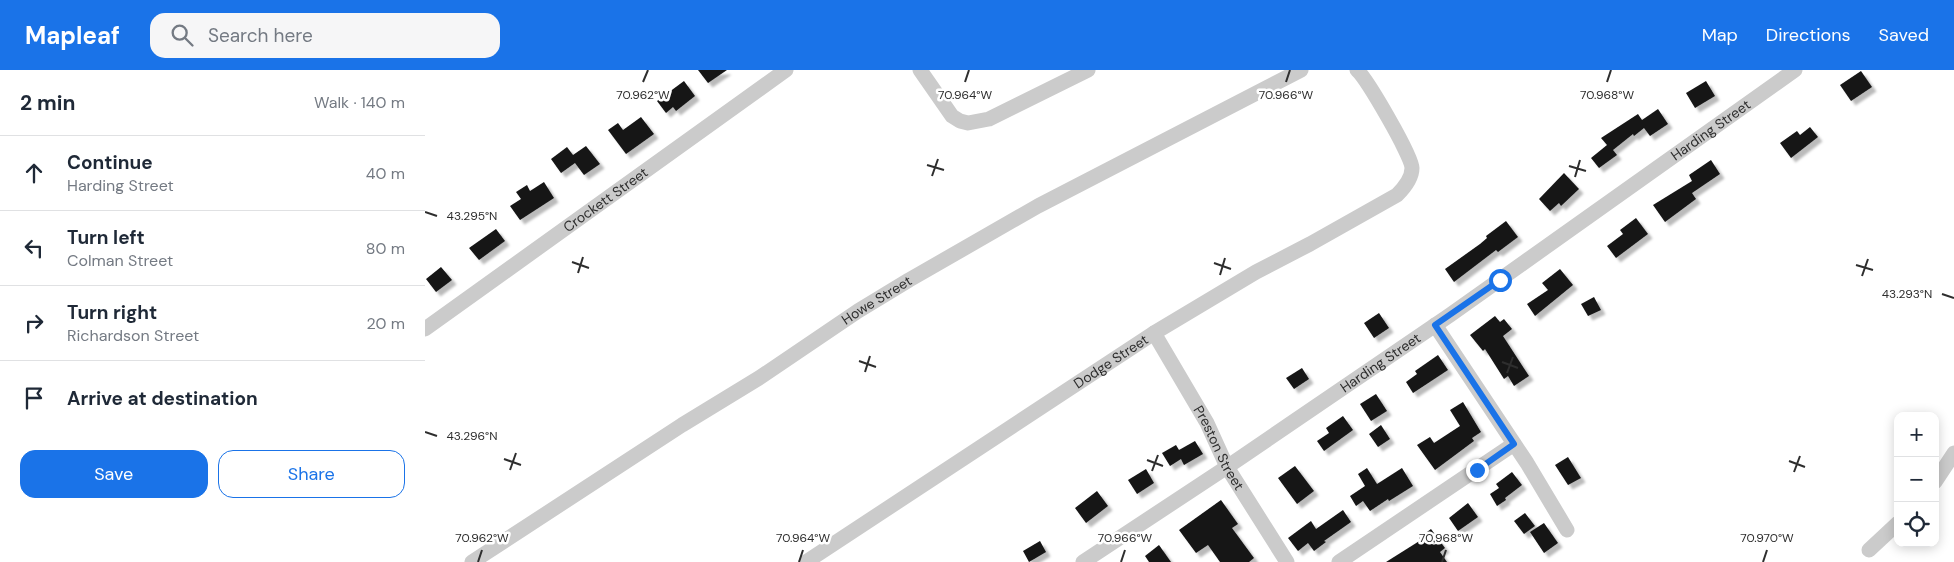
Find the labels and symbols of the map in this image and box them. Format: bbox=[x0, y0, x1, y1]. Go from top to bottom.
text: 70.962°W bbox=[616, 87, 670, 103]
text: 70.964°W bbox=[938, 87, 992, 103]
text: 70.966°W bbox=[1259, 87, 1314, 103]
text: 70.968°W bbox=[1580, 87, 1634, 103]
street label: Harding Street bbox=[1667, 96, 1754, 164]
street label: Crockett Street bbox=[559, 163, 651, 236]
text: 43.295°N bbox=[447, 208, 497, 224]
route start bbox=[1489, 269, 1512, 292]
street label: Howe Street bbox=[838, 272, 915, 329]
text: 43.293°N bbox=[1882, 286, 1932, 302]
street label: Harding Street bbox=[1337, 329, 1424, 396]
street label: Dodge Street bbox=[1070, 330, 1152, 392]
street label: Preston Street bbox=[1190, 402, 1248, 493]
text: 43.296°N bbox=[446, 428, 498, 444]
route end bbox=[1466, 459, 1489, 482]
text: 70.962°W bbox=[455, 530, 509, 546]
text: 70.964°W bbox=[776, 530, 830, 546]
text: 70.966°W bbox=[1098, 530, 1153, 546]
text: 70.968°W bbox=[1419, 530, 1473, 546]
text: 70.970°W bbox=[1740, 530, 1794, 546]

